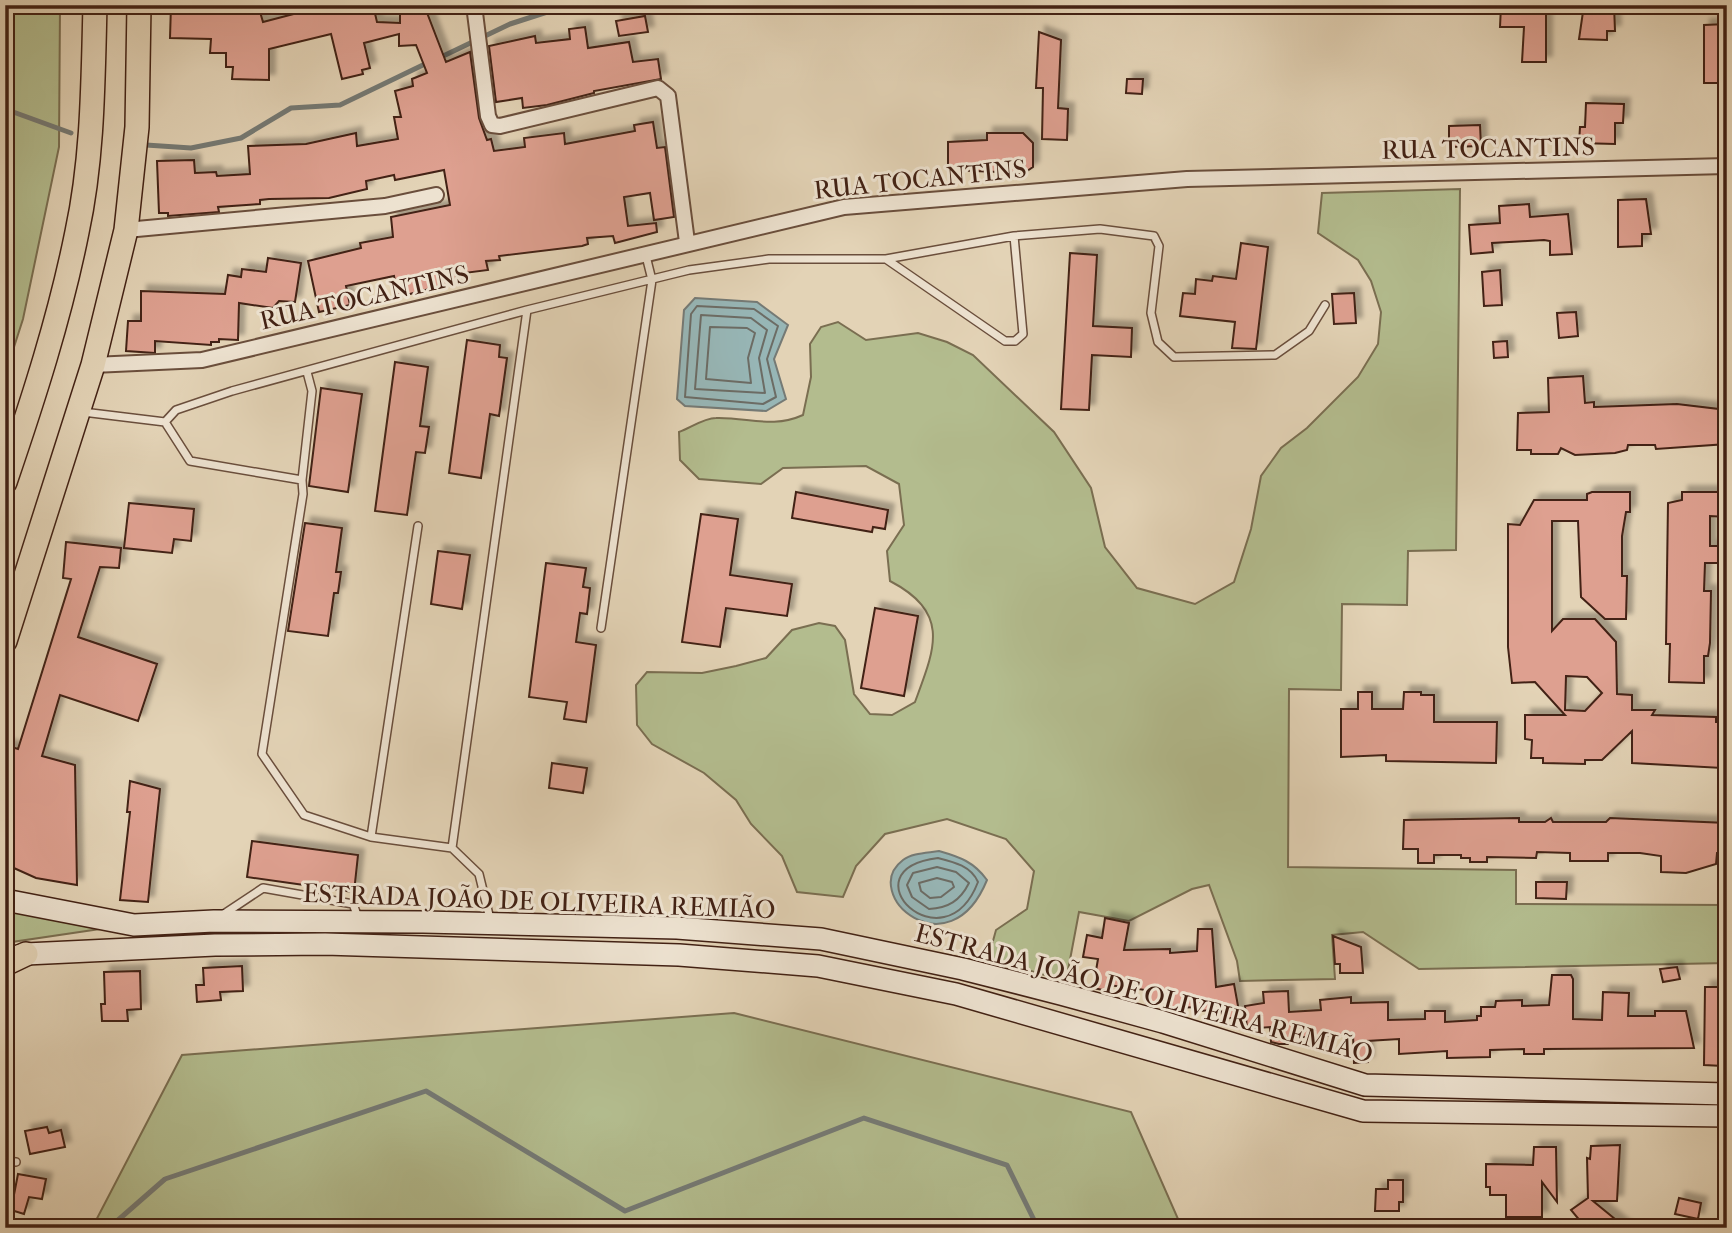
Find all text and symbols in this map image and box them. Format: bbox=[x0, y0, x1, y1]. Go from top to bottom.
street label: RUA TOCANTINS bbox=[1381, 131, 1595, 166]
street label: RUA TOCANTINS bbox=[812, 153, 1028, 206]
street label: RUA TOCANTINS bbox=[257, 258, 472, 337]
street label: ESTRADA JOÃO DE OLIVEIRA REMIÃO bbox=[302, 877, 776, 925]
street label: ESTRADA JOÃO DE OLIVEIRA REMIÃO bbox=[911, 916, 1377, 1070]

